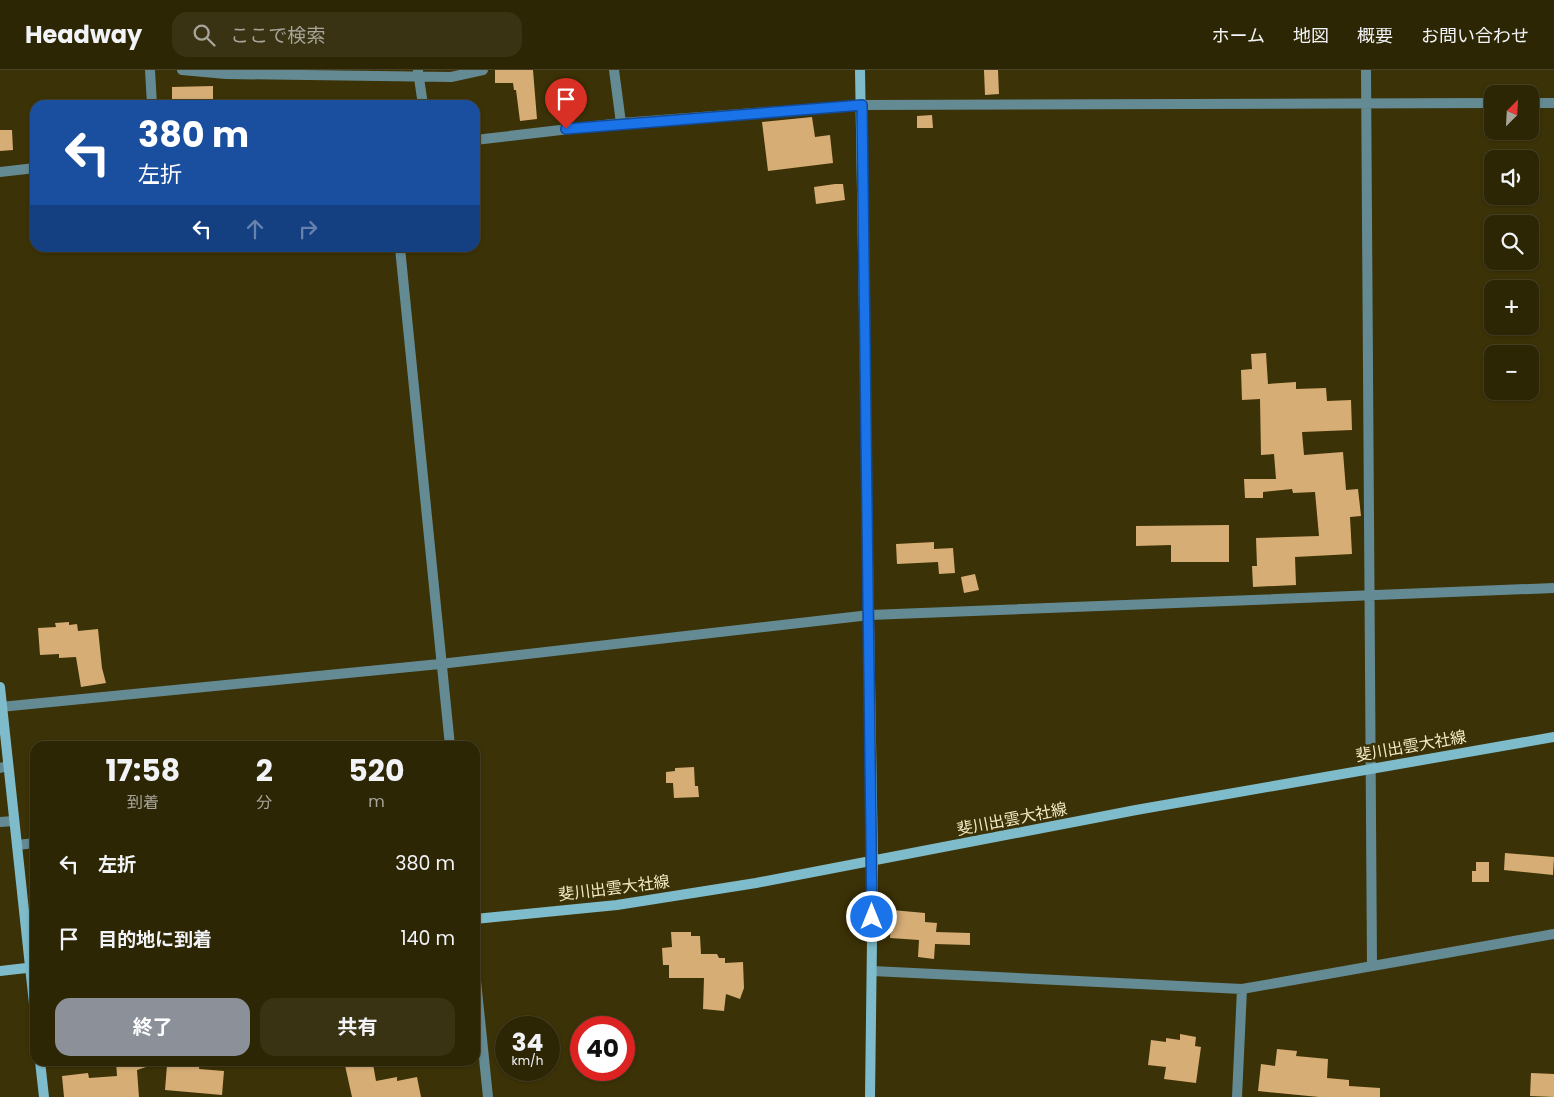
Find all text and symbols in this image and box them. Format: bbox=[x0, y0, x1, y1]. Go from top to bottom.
search box bbox=[172, 12, 522, 57]
text: Headway bbox=[25, 18, 142, 51]
icon: search bbox=[190, 21, 218, 49]
text: ここで検索 bbox=[230, 22, 325, 49]
text: ホーム bbox=[1212, 23, 1265, 48]
text: 地図 bbox=[1293, 23, 1329, 48]
text: 概要 bbox=[1357, 23, 1393, 48]
text: お問い合わせ bbox=[1421, 23, 1529, 48]
pin bbox=[545, 78, 587, 129]
icon: arrive bbox=[552, 85, 580, 113]
north arrow bbox=[1484, 85, 1539, 140]
map controls bbox=[1484, 85, 1539, 400]
text: 380 m bbox=[138, 110, 249, 159]
icon: left bbox=[55, 120, 120, 185]
button: sound bbox=[1484, 150, 1539, 205]
text: 左折 bbox=[138, 159, 182, 190]
icon: left bbox=[188, 215, 216, 243]
icon: ahead bbox=[241, 215, 269, 243]
icon: right bbox=[294, 215, 322, 243]
button: search bbox=[1484, 215, 1539, 270]
button: + bbox=[1484, 280, 1539, 335]
button: − bbox=[1484, 345, 1539, 400]
street label: 斐川出雲大社線 bbox=[1354, 725, 1468, 767]
text: 17:58 bbox=[105, 749, 180, 792]
text: 2 bbox=[256, 749, 273, 792]
text: 520 bbox=[348, 749, 405, 792]
text: m bbox=[368, 790, 385, 813]
text: 到着 bbox=[127, 791, 159, 814]
text: 分 bbox=[256, 791, 272, 814]
street label: 斐川出雲大社線 bbox=[955, 797, 1069, 841]
icon: left bbox=[55, 850, 83, 878]
text: 380 m bbox=[395, 850, 455, 877]
text: 左折 bbox=[98, 851, 136, 878]
street label: 斐川出雲大社線 bbox=[557, 870, 671, 906]
position arrow bbox=[845, 890, 897, 942]
icon: arrive bbox=[55, 925, 83, 953]
text: 140 m bbox=[400, 925, 455, 952]
text: 目的地に到着 bbox=[98, 926, 212, 953]
button: 終了 bbox=[55, 998, 250, 1056]
button: 共有 bbox=[260, 998, 455, 1056]
speed limit sign: 40 bbox=[570, 1016, 635, 1081]
text: 34 bbox=[511, 1025, 544, 1060]
text: km/h bbox=[512, 1052, 543, 1069]

